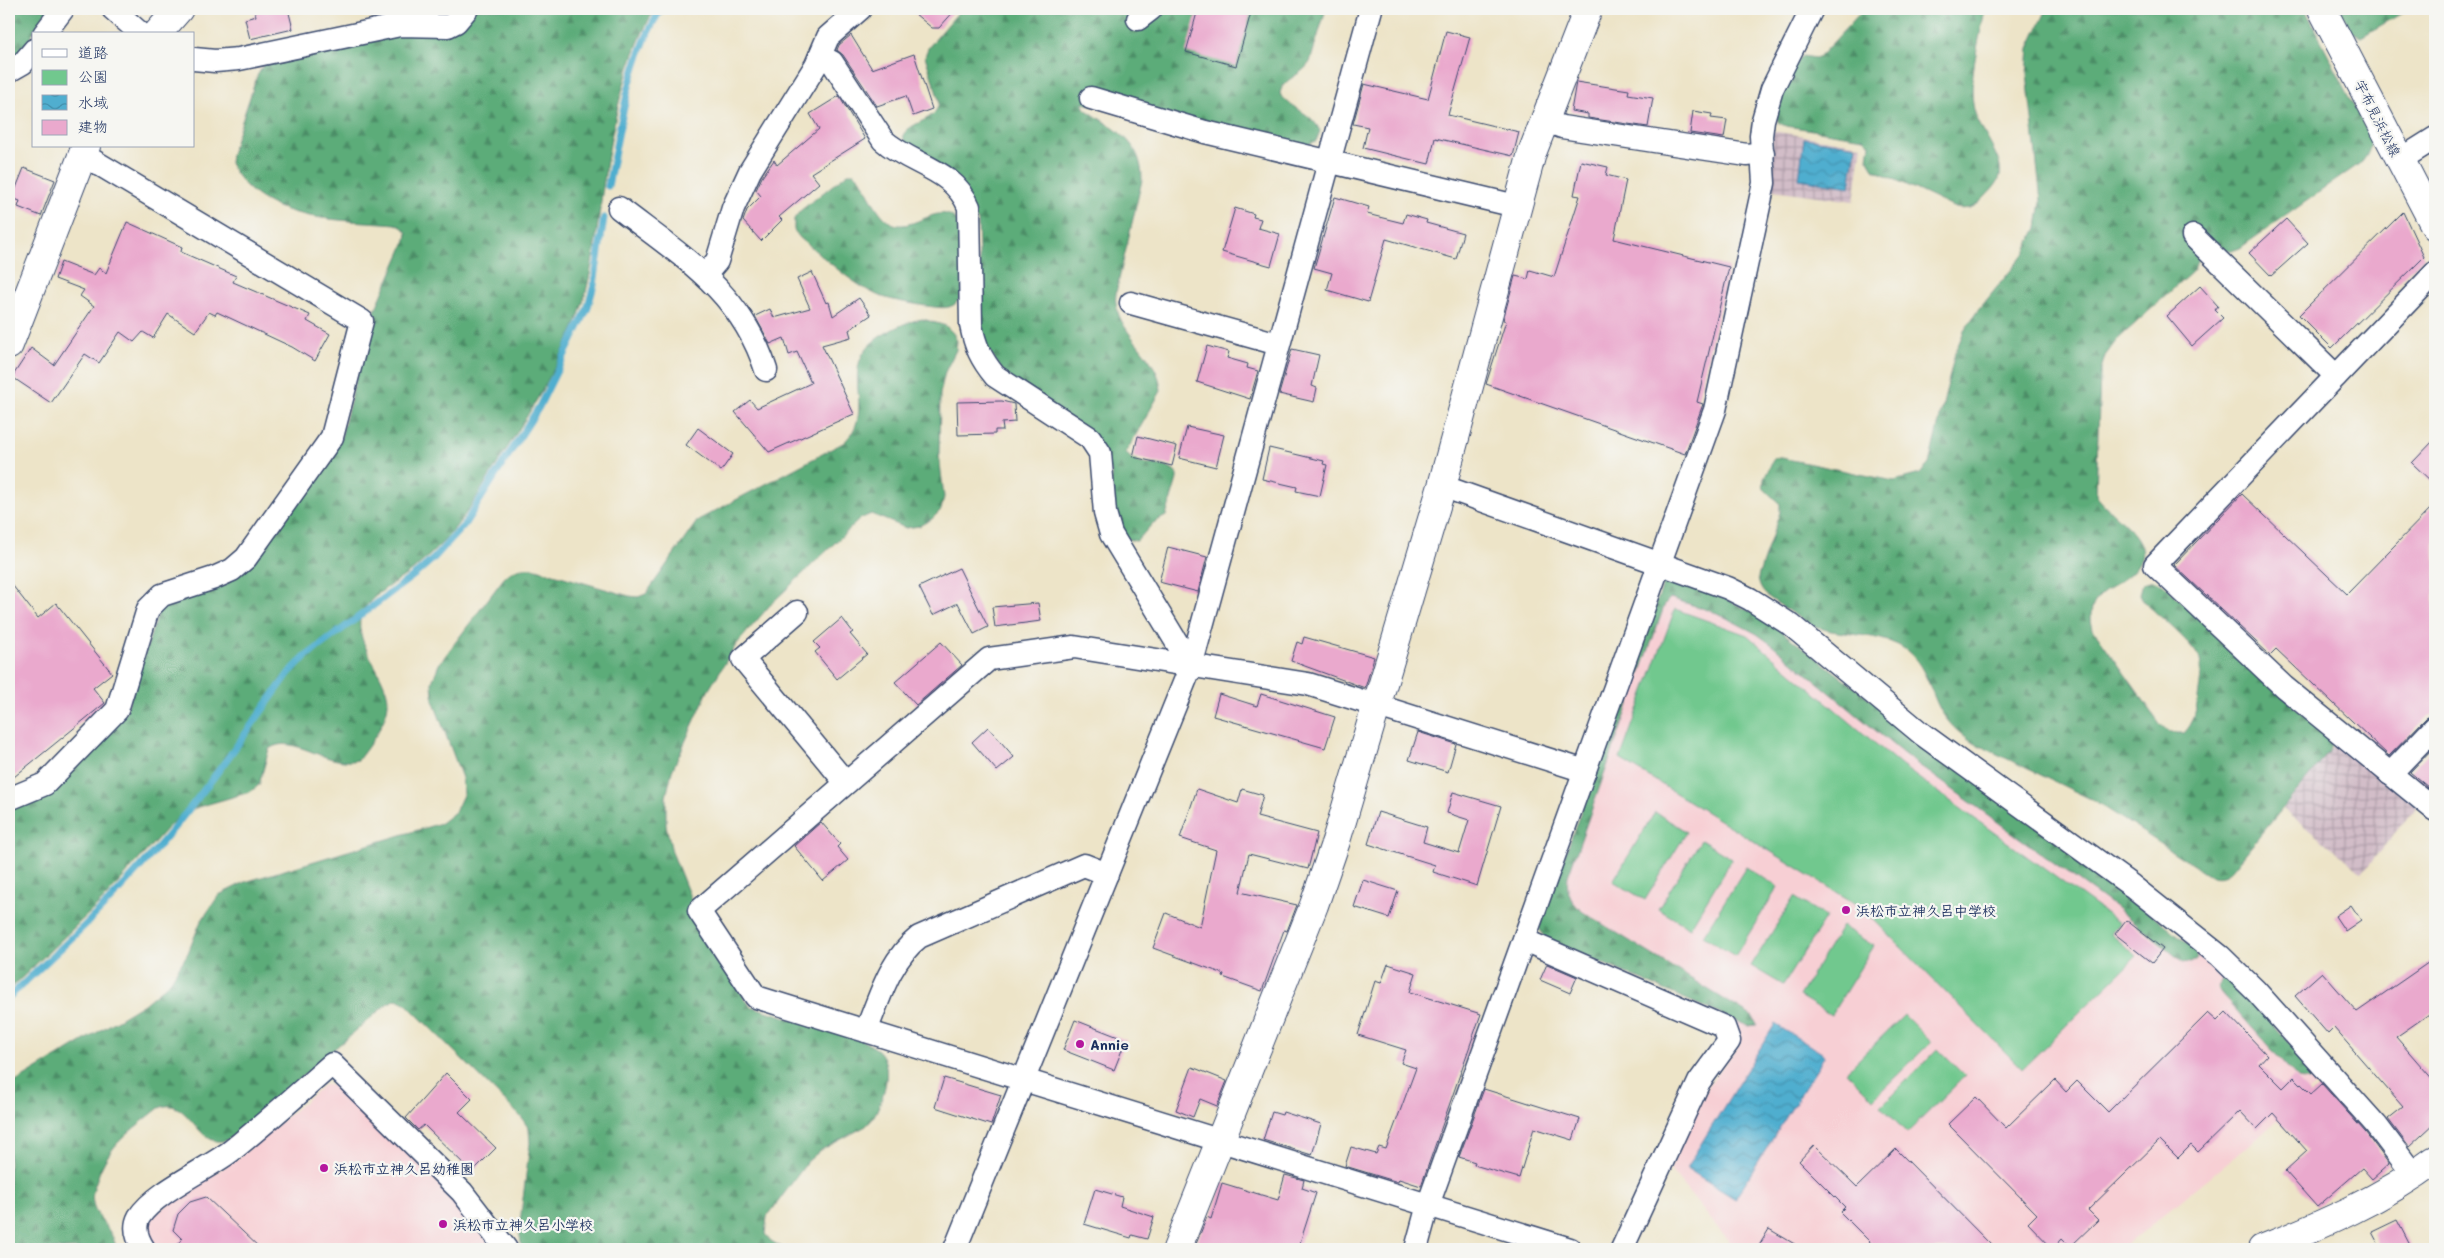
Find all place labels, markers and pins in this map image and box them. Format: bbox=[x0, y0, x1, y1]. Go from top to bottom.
place label: 浜松市立神久呂中学校 bbox=[1856, 901, 1996, 920]
marker: 浜松市立神久呂中学校 bbox=[1840, 904, 1852, 916]
place label: Annie bbox=[1090, 1035, 1129, 1054]
marker: Annie bbox=[1074, 1038, 1086, 1050]
place label: 浜松市立神久呂幼稚園 bbox=[334, 1159, 474, 1178]
marker: 浜松市立神久呂幼稚園 bbox=[318, 1162, 330, 1174]
place label: 浜松市立神久呂小学校 bbox=[453, 1215, 593, 1234]
marker: 浜松市立神久呂小学校 bbox=[437, 1218, 449, 1230]

